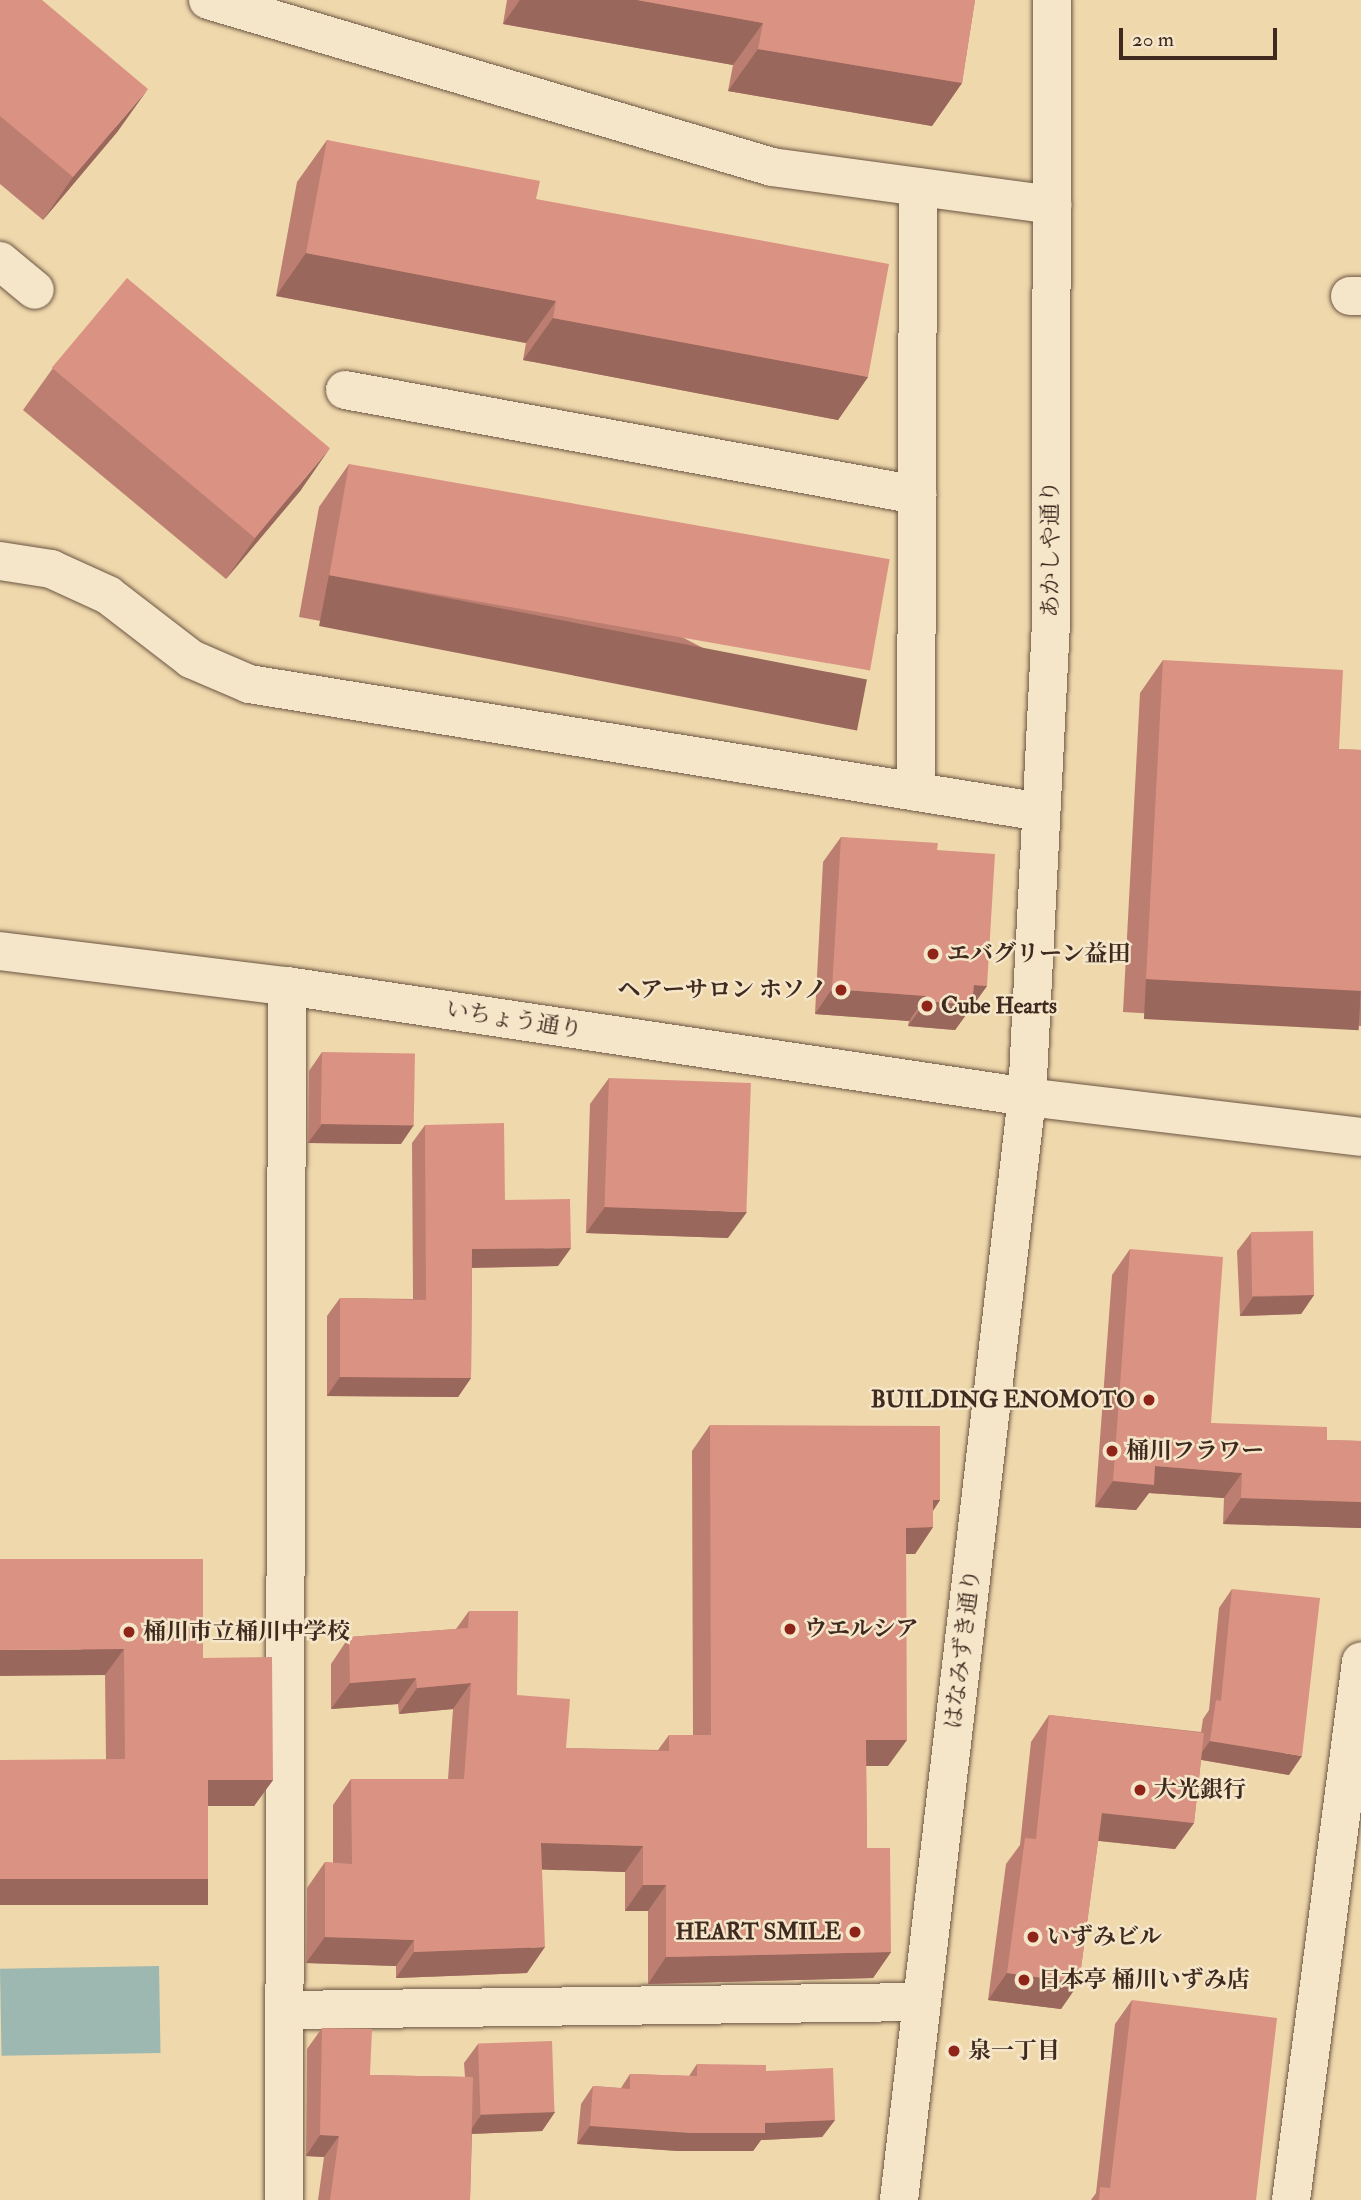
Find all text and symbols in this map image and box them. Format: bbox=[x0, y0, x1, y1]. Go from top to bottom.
scale bar bbox=[1123, 14, 1280, 58]
text: 20 m bbox=[1132, 26, 1174, 53]
street label: あかしや通り bbox=[1037, 480, 1065, 618]
place label: エバグリーン益田 bbox=[947, 940, 1131, 968]
marker: エバグリーン益田 bbox=[925, 946, 941, 962]
place label: ヘアーサロン ホソノ bbox=[616, 976, 827, 1004]
marker: ヘアーサロン ホソノ bbox=[833, 982, 849, 998]
place label: Cube Hearts bbox=[941, 992, 1057, 1020]
street label: いちょう通り bbox=[444, 996, 584, 1044]
marker: Cube Hearts bbox=[919, 998, 935, 1014]
place label: BUILDING ENOMOTO bbox=[871, 1386, 1135, 1414]
marker: BUILDING ENOMOTO bbox=[1141, 1392, 1157, 1408]
place label: 桶川フラワー bbox=[1126, 1437, 1264, 1465]
marker: 桶川フラワー bbox=[1104, 1443, 1120, 1459]
street label: はなみずき通り bbox=[939, 1567, 987, 1731]
place label: ウエルシア bbox=[804, 1615, 919, 1643]
place label: 桶川市立桶川中学校 bbox=[143, 1618, 350, 1646]
marker: ウエルシア bbox=[782, 1621, 798, 1637]
marker: 桶川市立桶川中学校 bbox=[121, 1624, 137, 1640]
place label: 大光銀行 bbox=[1154, 1776, 1246, 1804]
marker: 大光銀行 bbox=[1132, 1782, 1148, 1798]
place label: HEART SMILE bbox=[676, 1918, 841, 1946]
place label: いずみビル bbox=[1047, 1923, 1162, 1951]
marker: HEART SMILE bbox=[847, 1924, 863, 1940]
marker: いずみビル bbox=[1025, 1929, 1041, 1945]
place label: 日本亭 桶川いずみ店 bbox=[1038, 1966, 1250, 1994]
marker: 日本亭 桶川いずみ店 bbox=[1016, 1972, 1032, 1988]
place label: 泉一丁目 bbox=[968, 2037, 1060, 2065]
marker: 泉一丁目 bbox=[946, 2043, 962, 2059]

